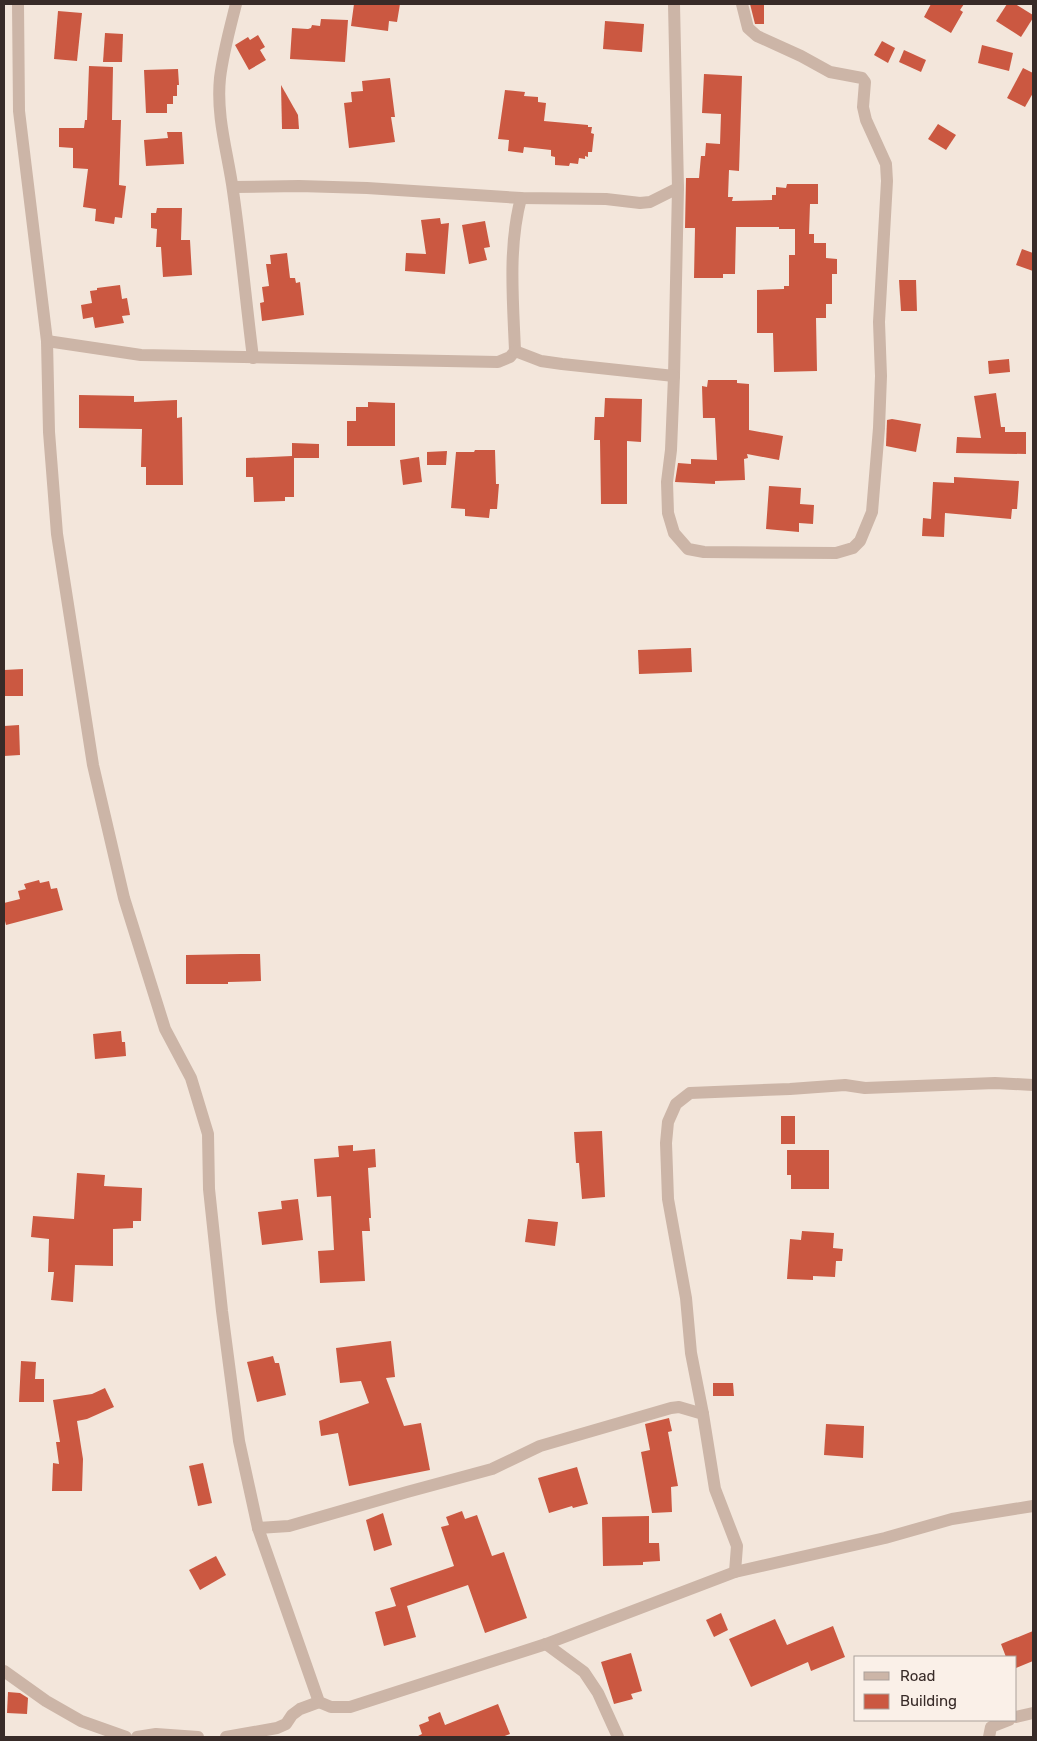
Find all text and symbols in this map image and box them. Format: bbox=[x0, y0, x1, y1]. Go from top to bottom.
legend bbox=[854, 1656, 1017, 1721]
text: Road bbox=[900, 1667, 936, 1685]
text: Building bbox=[900, 1692, 957, 1710]

